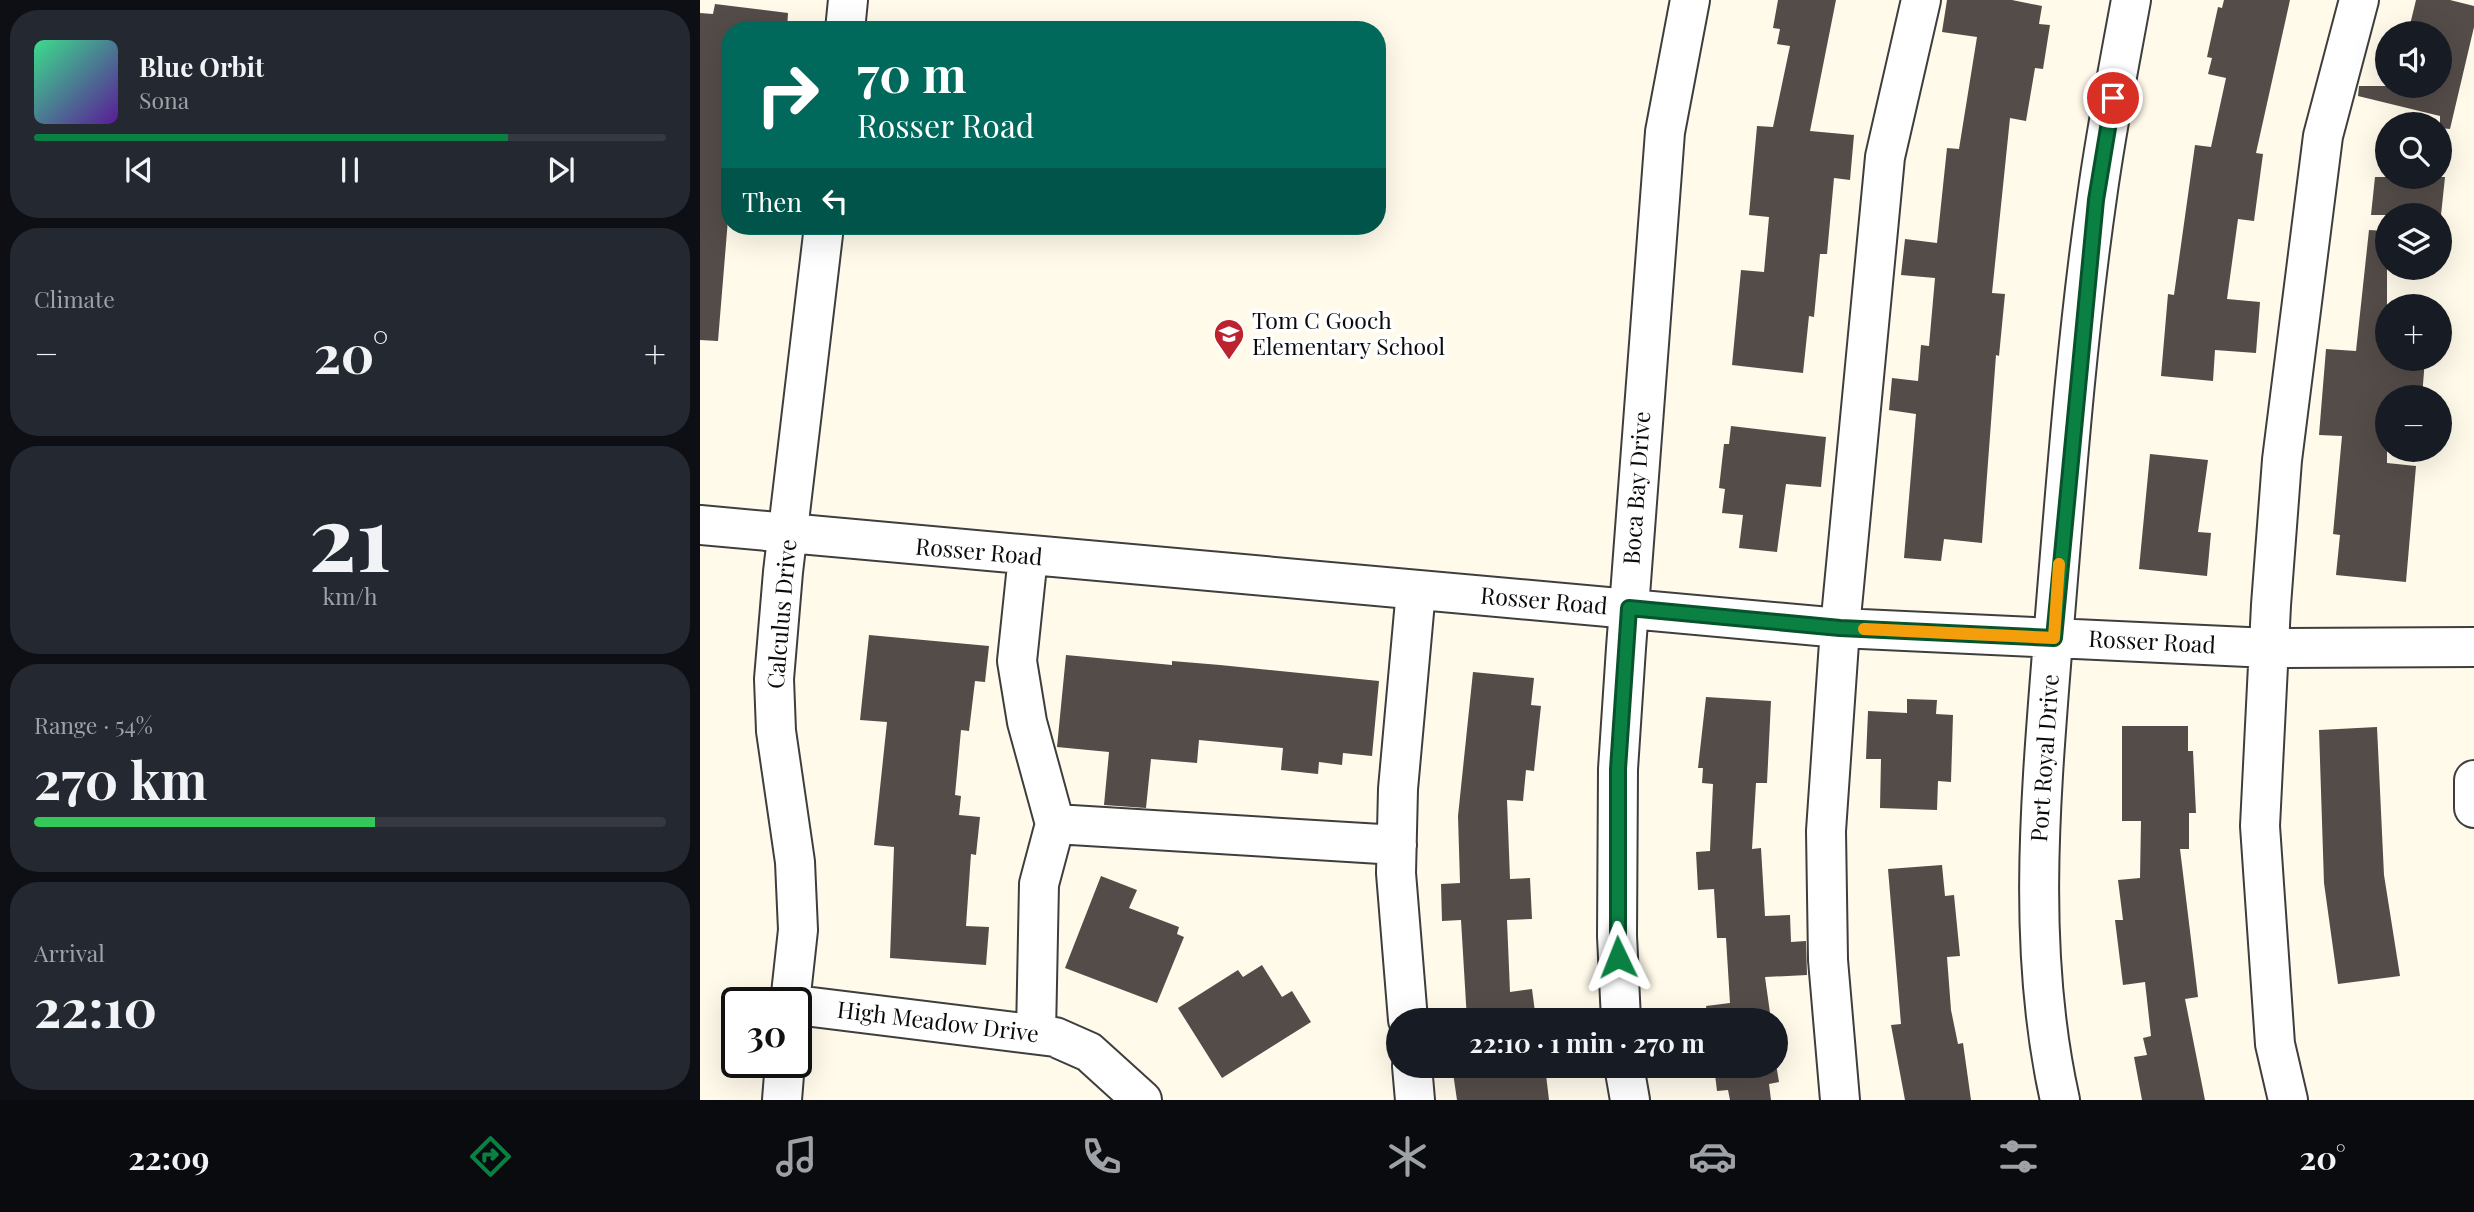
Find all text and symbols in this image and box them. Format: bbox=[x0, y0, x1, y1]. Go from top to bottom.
map controls bbox=[2375, 21, 2452, 462]
button: sound bbox=[2375, 21, 2452, 98]
text: 70 m bbox=[857, 40, 967, 105]
text: Blue Orbit bbox=[139, 49, 264, 84]
icon: right bbox=[742, 49, 833, 140]
pin bbox=[2083, 68, 2143, 128]
icon: arrive bbox=[2094, 79, 2132, 117]
text: Sona bbox=[139, 84, 189, 115]
text: Rosser Road bbox=[857, 103, 1034, 146]
button: search bbox=[2375, 112, 2452, 189]
icon: previous bbox=[120, 151, 158, 189]
icon: pause bbox=[331, 151, 369, 189]
icon: next bbox=[542, 151, 580, 189]
icon: left bbox=[816, 182, 854, 220]
text: Then bbox=[742, 184, 802, 219]
button: layers bbox=[2375, 203, 2452, 280]
text: Climate bbox=[34, 283, 115, 314]
button: + bbox=[2375, 294, 2452, 371]
place label: Tom C Gooch Elementary School bbox=[1252, 304, 1445, 361]
school or university icon: Tom C Gooch Elementary School bbox=[1212, 317, 1246, 361]
text: 20° bbox=[314, 318, 389, 387]
text: − bbox=[34, 327, 59, 378]
text: + bbox=[644, 327, 666, 378]
button: − bbox=[2375, 385, 2452, 462]
street label: Boca Bay Drive bbox=[1615, 410, 1656, 566]
text: 21 bbox=[309, 474, 391, 595]
street label: Rosser Road bbox=[914, 530, 1044, 572]
street label: Calculus Drive bbox=[759, 538, 803, 690]
street label: Rosser Road bbox=[1479, 579, 1609, 621]
text: km/h bbox=[322, 580, 378, 611]
street label: Rosser Road bbox=[2088, 622, 2217, 659]
street label: Port Royal Drive bbox=[2022, 673, 2065, 843]
text: Range · 54% bbox=[34, 709, 153, 740]
text: 270 km bbox=[34, 744, 207, 813]
position arrow bbox=[1581, 920, 1655, 994]
text: Arrival bbox=[34, 937, 105, 968]
text: 22:10 bbox=[34, 972, 157, 1041]
speed limit sign: 30 bbox=[721, 987, 812, 1078]
street label: High Meadow Drive bbox=[835, 993, 1041, 1048]
text: 22:10 · 1 min · 270 m bbox=[1469, 1025, 1705, 1060]
icon: directions bbox=[466, 1132, 515, 1181]
icon: music bbox=[772, 1132, 821, 1181]
icon: phone bbox=[1077, 1132, 1126, 1181]
icon: climate bbox=[1383, 1132, 1432, 1181]
icon: car bbox=[1688, 1132, 1737, 1181]
icon: filters bbox=[1994, 1132, 2043, 1181]
text: 22:09 bbox=[128, 1135, 209, 1178]
text: 20° bbox=[2300, 1135, 2346, 1178]

